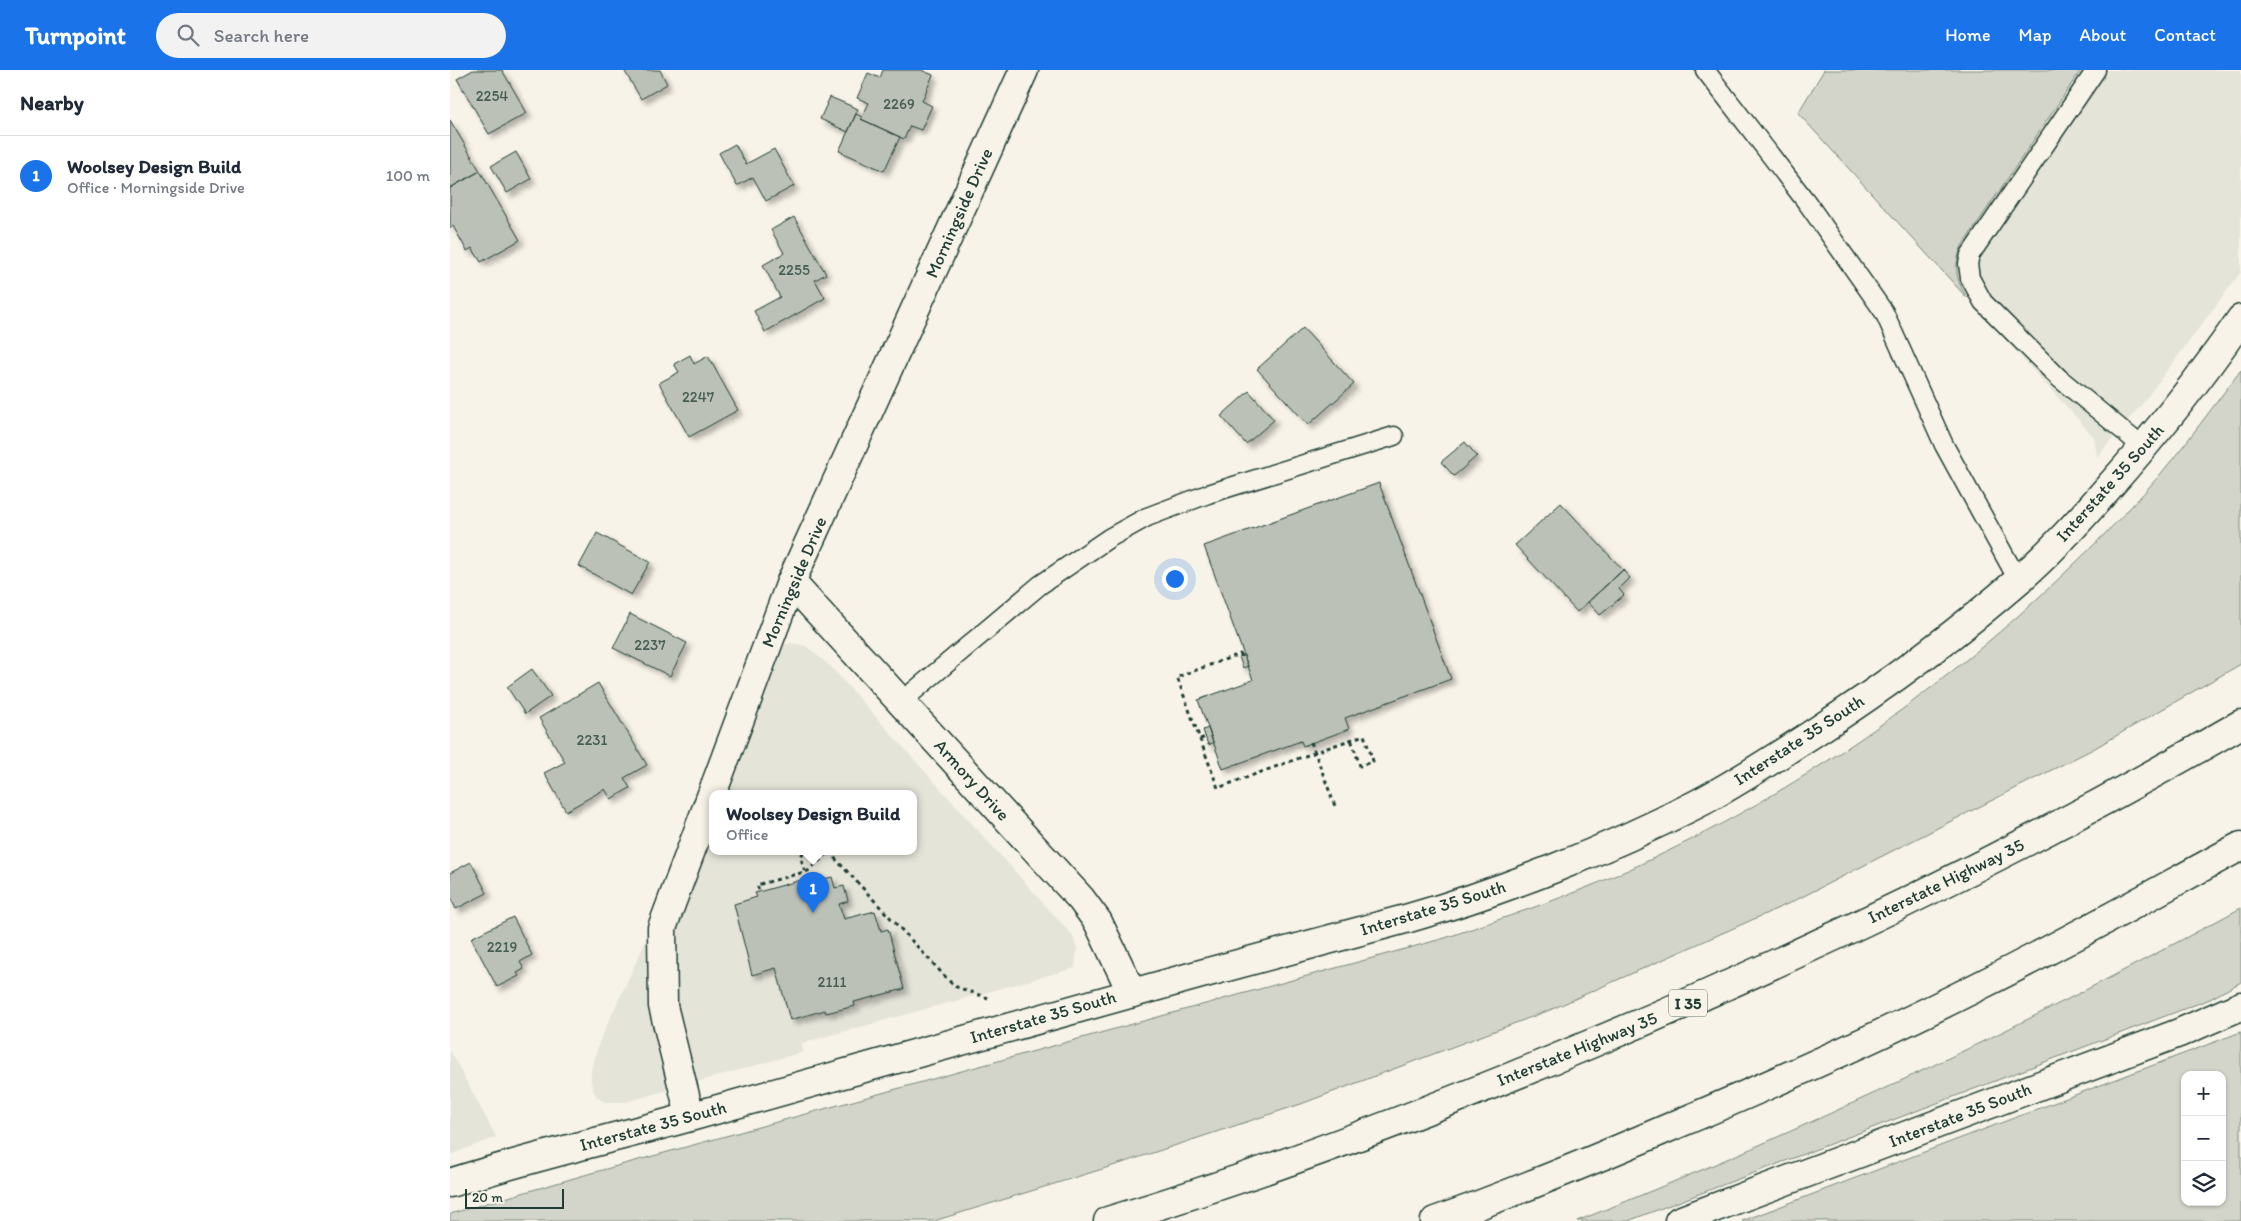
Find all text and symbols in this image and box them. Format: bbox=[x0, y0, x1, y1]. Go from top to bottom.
search box bbox=[156, 13, 506, 58]
text: Turnpoint bbox=[25, 21, 126, 50]
icon: search bbox=[174, 21, 202, 49]
text: Search here bbox=[214, 24, 309, 47]
text: Home bbox=[1945, 24, 1991, 46]
text: Map bbox=[2019, 24, 2052, 46]
text: About bbox=[2080, 24, 2126, 46]
text: Contact bbox=[2154, 24, 2216, 46]
house number: 2254 bbox=[476, 87, 508, 105]
text: Nearby bbox=[20, 90, 84, 115]
house number: 2269 bbox=[883, 95, 915, 113]
street label: Morningside Drive bbox=[921, 145, 997, 281]
text: Woolsey Design Build bbox=[67, 155, 241, 178]
text: 1 bbox=[32, 166, 40, 185]
text: 100 m bbox=[386, 166, 430, 185]
text: Office · Morningside Drive bbox=[67, 178, 245, 197]
house number: 2255 bbox=[778, 261, 810, 279]
house number: 2247 bbox=[682, 388, 715, 406]
street label: Interstate 35 South bbox=[2051, 420, 2169, 546]
street label: Morningside Drive bbox=[757, 513, 831, 651]
your location bbox=[1162, 566, 1188, 592]
house number: 2237 bbox=[634, 636, 666, 654]
street label: Interstate 35 South bbox=[1730, 690, 1868, 790]
house number: 2231 bbox=[577, 731, 607, 749]
street label: Armory Drive bbox=[930, 735, 1014, 825]
popup bbox=[709, 790, 917, 855]
text: Woolsey Design Build bbox=[726, 802, 900, 825]
text: Office bbox=[726, 825, 768, 844]
street label: Interstate Highway 35 bbox=[1864, 834, 2028, 928]
pin: 1 bbox=[797, 872, 829, 913]
street label: Interstate 35 South bbox=[1358, 875, 1508, 941]
house number: 2219 bbox=[487, 938, 517, 956]
house number: 2111 bbox=[818, 973, 846, 991]
street label: Interstate 35 South bbox=[967, 986, 1119, 1048]
road number: I 35 bbox=[1669, 990, 1707, 1016]
street label: Interstate Highway 35 bbox=[1494, 1007, 1660, 1091]
map controls bbox=[2181, 1071, 2226, 1206]
button: + bbox=[2181, 1071, 2226, 1116]
street label: Interstate 35 South bbox=[1886, 1078, 2034, 1152]
street label: Interstate 35 South bbox=[577, 1096, 729, 1156]
button: − bbox=[2181, 1116, 2226, 1161]
button: layers bbox=[2181, 1161, 2226, 1206]
scale bar bbox=[465, 1186, 564, 1209]
text: 20 m bbox=[472, 1189, 503, 1206]

